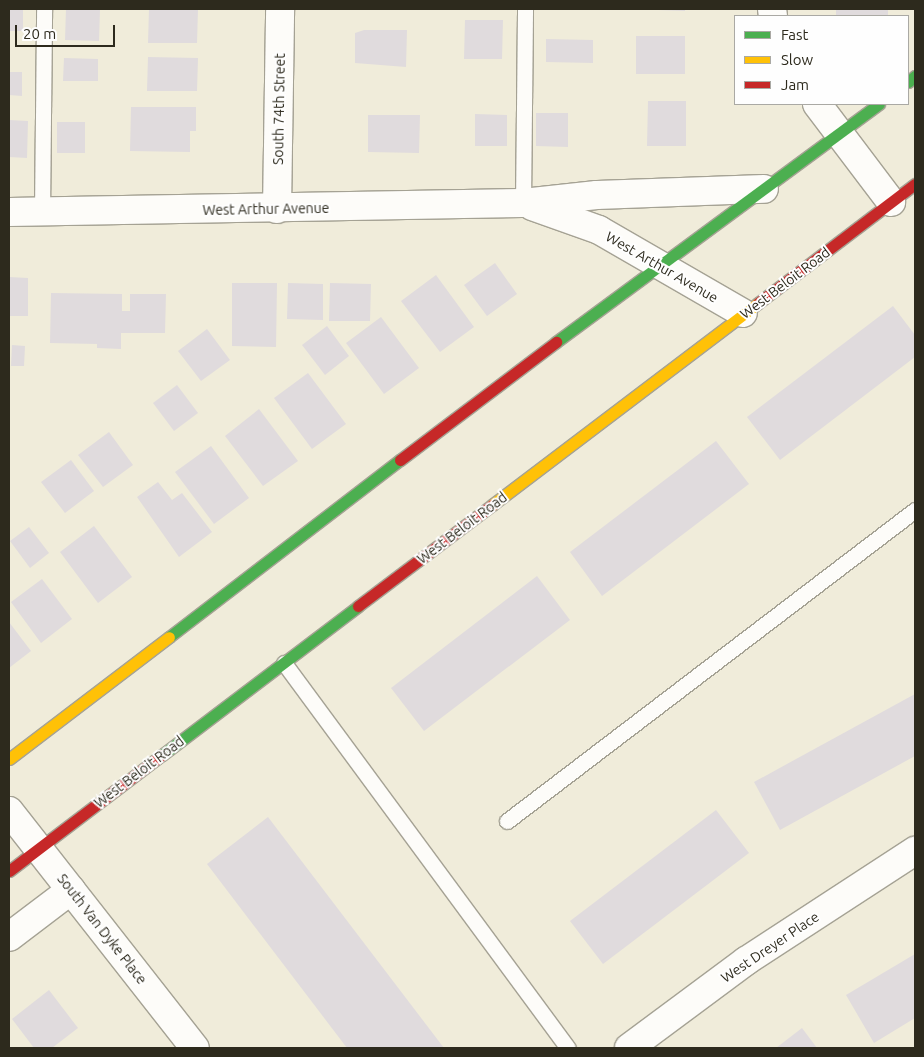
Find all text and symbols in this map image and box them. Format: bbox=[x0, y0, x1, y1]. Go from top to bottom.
scale bar bbox=[18, 15, 118, 47]
legend bbox=[734, 15, 909, 105]
text: 20 m bbox=[23, 25, 56, 42]
text: Fast bbox=[781, 26, 808, 43]
text: Slow bbox=[781, 51, 813, 68]
street label: South 74th Street bbox=[270, 53, 288, 165]
text: Jam bbox=[781, 76, 809, 93]
street label: West Arthur Avenue bbox=[202, 199, 330, 219]
street label: West Arthur Avenue bbox=[603, 228, 721, 306]
street label: West Beloit Road bbox=[737, 244, 833, 322]
street label: West Beloit Road bbox=[414, 489, 510, 567]
street label: West Beloit Road bbox=[91, 733, 187, 811]
street label: South Van Dyke Place bbox=[54, 871, 150, 987]
street label: West Dreyer Place bbox=[718, 908, 822, 986]

